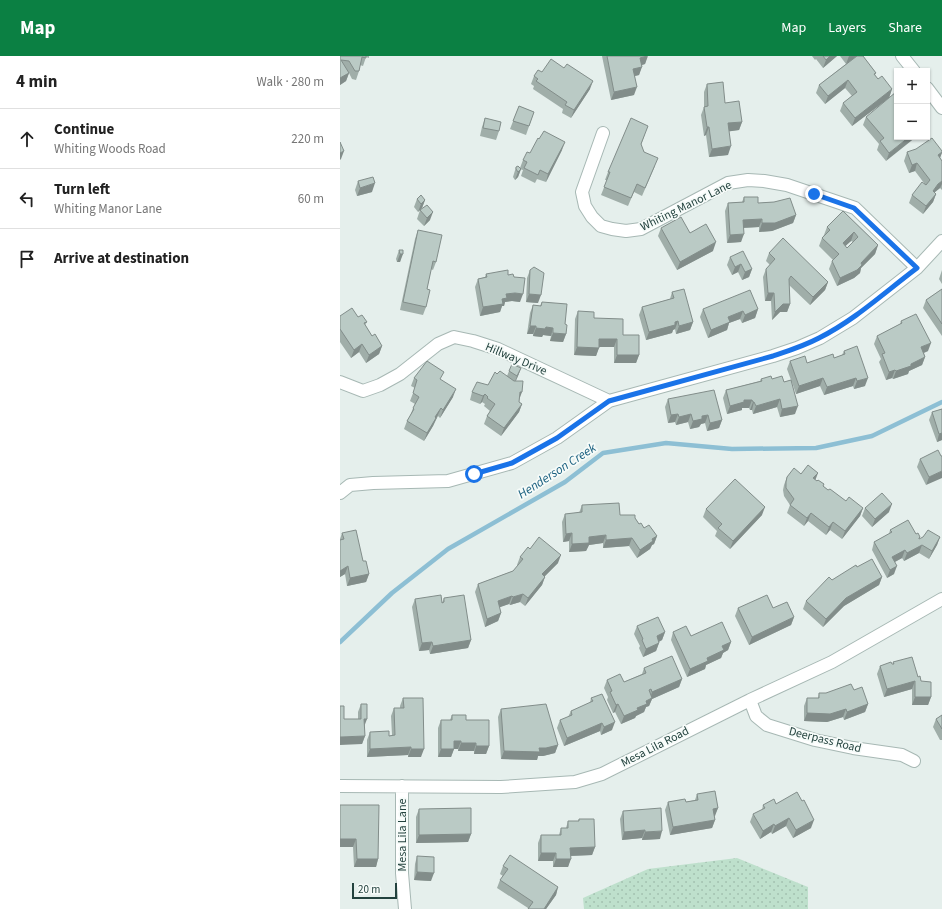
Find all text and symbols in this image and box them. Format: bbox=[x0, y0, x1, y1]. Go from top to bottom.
text: Map bbox=[20, 15, 55, 42]
text: Map bbox=[781, 18, 806, 38]
text: Layers bbox=[828, 18, 866, 38]
text: Share bbox=[888, 18, 922, 38]
map controls bbox=[894, 68, 930, 140]
button: + bbox=[894, 68, 930, 104]
text: 4 min bbox=[16, 70, 57, 94]
text: Walk · 280 m bbox=[256, 73, 324, 91]
button: − bbox=[894, 104, 930, 140]
text: Continue bbox=[54, 119, 114, 140]
icon: ahead bbox=[16, 128, 38, 150]
text: 220 m bbox=[291, 130, 324, 148]
text: Whiting Woods Road bbox=[54, 140, 166, 158]
street label: Whiting Manor Lane bbox=[637, 176, 735, 236]
text: Turn left bbox=[54, 179, 110, 200]
route end bbox=[805, 185, 823, 203]
icon: left bbox=[16, 188, 38, 210]
text: 60 m bbox=[298, 190, 324, 208]
text: Whiting Manor Lane bbox=[54, 200, 162, 218]
icon: arrive bbox=[16, 248, 38, 270]
text: Arrive at destination bbox=[54, 248, 189, 269]
street label: Hillway Drive bbox=[483, 338, 549, 380]
water label: Henderson Creek bbox=[514, 438, 600, 503]
route start bbox=[465, 465, 483, 483]
street label: Mesa Lila Road bbox=[618, 723, 692, 771]
street label: Deerpass Road bbox=[787, 723, 863, 757]
street label: Mesa Lila Lane bbox=[394, 799, 411, 871]
scale bar bbox=[352, 881, 397, 900]
text: 20 m bbox=[358, 882, 380, 897]

